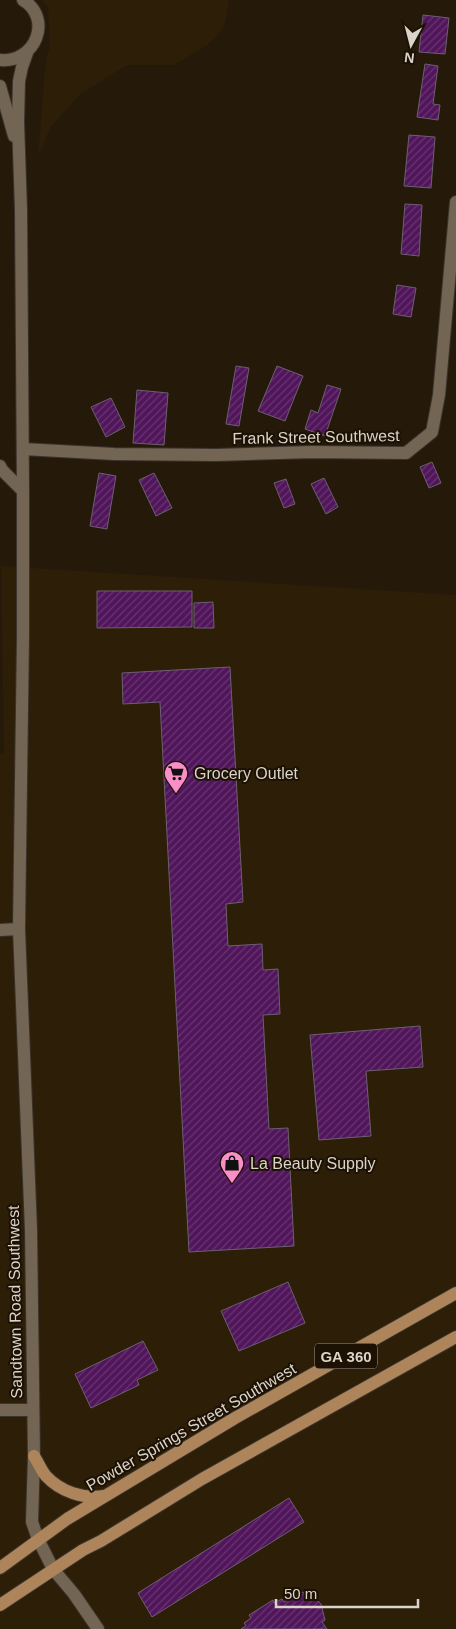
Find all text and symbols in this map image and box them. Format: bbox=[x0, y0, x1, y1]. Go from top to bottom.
north arrow bbox=[386, 20, 436, 70]
text: N bbox=[403, 49, 415, 66]
street label: Frank Street Southwest bbox=[232, 427, 400, 447]
supermarket icon: Grocery Outlet bbox=[163, 760, 189, 794]
place label: Grocery Outlet bbox=[194, 765, 299, 782]
shop icon: La Beauty Supply bbox=[219, 1150, 245, 1184]
place label: La Beauty Supply bbox=[250, 1155, 375, 1172]
street label: Sandtown Road Southwest bbox=[5, 1205, 25, 1399]
road number: GA 360 bbox=[315, 1344, 377, 1368]
street label: Powder Springs Street Southwest bbox=[83, 1360, 299, 1494]
scale bar bbox=[276, 1576, 418, 1608]
text: 50 m bbox=[284, 1585, 317, 1602]

